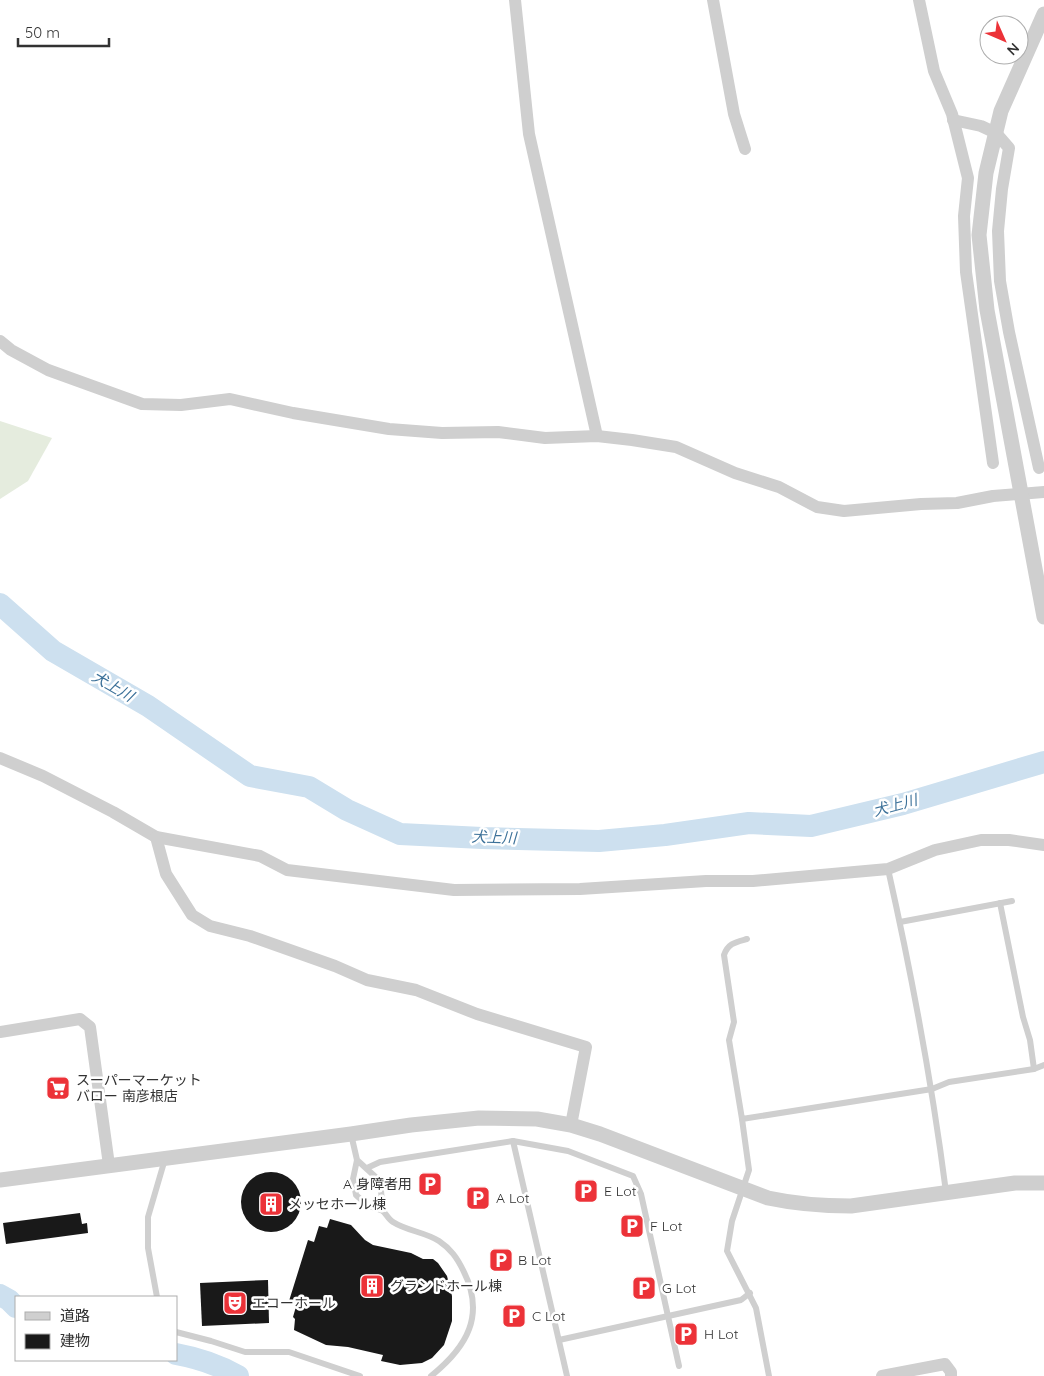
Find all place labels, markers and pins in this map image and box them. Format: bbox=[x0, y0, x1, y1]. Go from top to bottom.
place label: スーパーマーケット バロー 南彦根店 bbox=[76, 1071, 202, 1105]
supermarket icon: スーパーマーケット バロー 南彦根店 bbox=[45, 1075, 71, 1101]
parking icon: A 身障者用 bbox=[417, 1171, 443, 1197]
place label: A 身障者用 bbox=[343, 1175, 412, 1193]
parking icon: E Lot bbox=[573, 1178, 599, 1204]
place label: E Lot bbox=[604, 1182, 637, 1200]
parking icon: A Lot bbox=[465, 1185, 491, 1211]
place label: A Lot bbox=[496, 1189, 530, 1207]
building icon: メッセホール棟 bbox=[258, 1191, 284, 1217]
place label: メッセホール棟 bbox=[288, 1195, 386, 1213]
parking icon: F Lot bbox=[619, 1213, 645, 1239]
place label: F Lot bbox=[650, 1217, 683, 1235]
parking icon: B Lot bbox=[488, 1247, 514, 1273]
place label: B Lot bbox=[518, 1251, 552, 1269]
building icon: グランドホール棟 bbox=[359, 1273, 385, 1299]
parking icon: G Lot bbox=[631, 1275, 657, 1301]
place label: グランドホール棟 bbox=[390, 1277, 502, 1295]
place label: G Lot bbox=[662, 1279, 696, 1297]
theatre icon: エコーホール bbox=[222, 1290, 248, 1316]
place label: エコーホール bbox=[252, 1294, 336, 1312]
parking icon: C Lot bbox=[501, 1303, 527, 1329]
place label: C Lot bbox=[532, 1307, 566, 1325]
parking icon: H Lot bbox=[673, 1321, 699, 1347]
place label: H Lot bbox=[704, 1325, 739, 1343]

